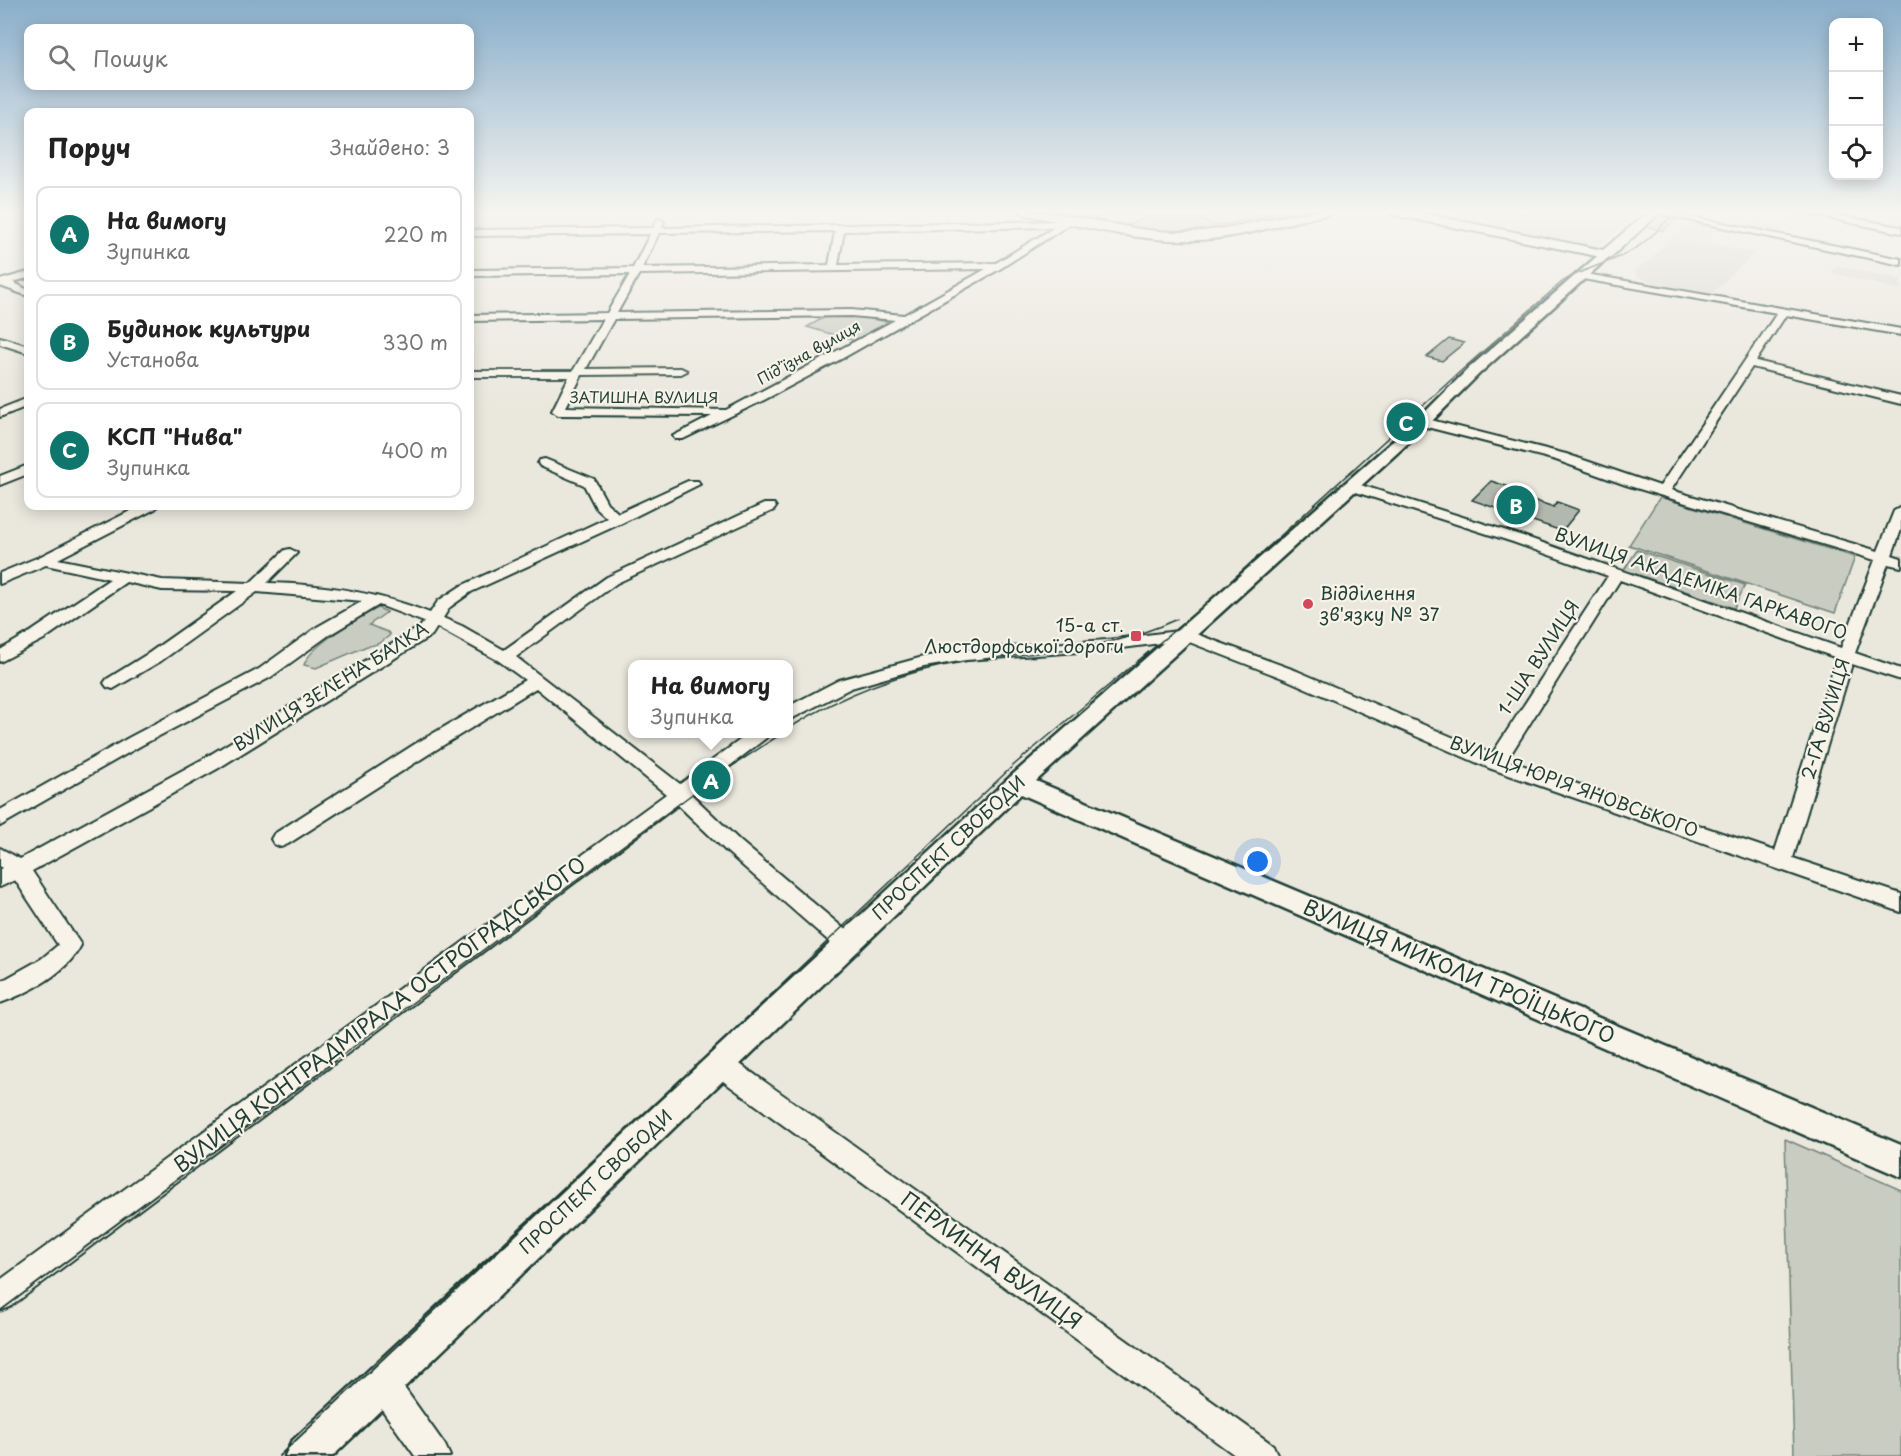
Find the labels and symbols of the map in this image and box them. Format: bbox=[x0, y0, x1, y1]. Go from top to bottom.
street label: Підʼїзна вулиця bbox=[752, 314, 864, 390]
street label: ЗАТИШНА ВУЛИЦЯ bbox=[570, 385, 718, 408]
pin: C bbox=[1386, 400, 1426, 444]
pin: B bbox=[1496, 482, 1536, 528]
street label: ВУЛИЦЯ АКАДЕМІКА ГАРКАВОГО bbox=[1552, 520, 1851, 645]
place label: Відділення зв'язку № 37 bbox=[1319, 579, 1440, 627]
street label: 1-ША ВУЛИЦЯ bbox=[1490, 594, 1585, 720]
marker: Відділення зв'язку № 37 bbox=[1301, 597, 1315, 611]
place label: 15-а ст. Люстдорфської дороги bbox=[924, 611, 1124, 659]
street label: ВУЛИЦЯ ЗЕЛЕНА БАЛКА bbox=[227, 614, 433, 757]
marker: 15-а ст. Люстдорфської дороги bbox=[1129, 629, 1143, 643]
street label: 2-ГА ВУЛИЦЯ bbox=[1793, 655, 1856, 782]
street label: ВУЛИЦЯ ЮРІЯ ЯНОВСЬКОГО bbox=[1447, 728, 1702, 843]
pin: A bbox=[692, 758, 730, 802]
street label: ПРОСПЕКТ СВОБОДИ bbox=[865, 768, 1031, 925]
street label: ВУЛИЦЯ КОНТРАДМІРАЛА ОСТРОГРАДСЬКОГО bbox=[166, 847, 592, 1179]
your location bbox=[1243, 847, 1272, 876]
street label: ВУЛИЦЯ МИКОЛИ ТРОЇЦЬКОГО bbox=[1299, 890, 1621, 1051]
street label: ПРОСПЕКТ СВОБОДИ bbox=[512, 1102, 678, 1259]
street label: ПЕРЛИННА ВУЛИЦЯ bbox=[895, 1183, 1089, 1336]

